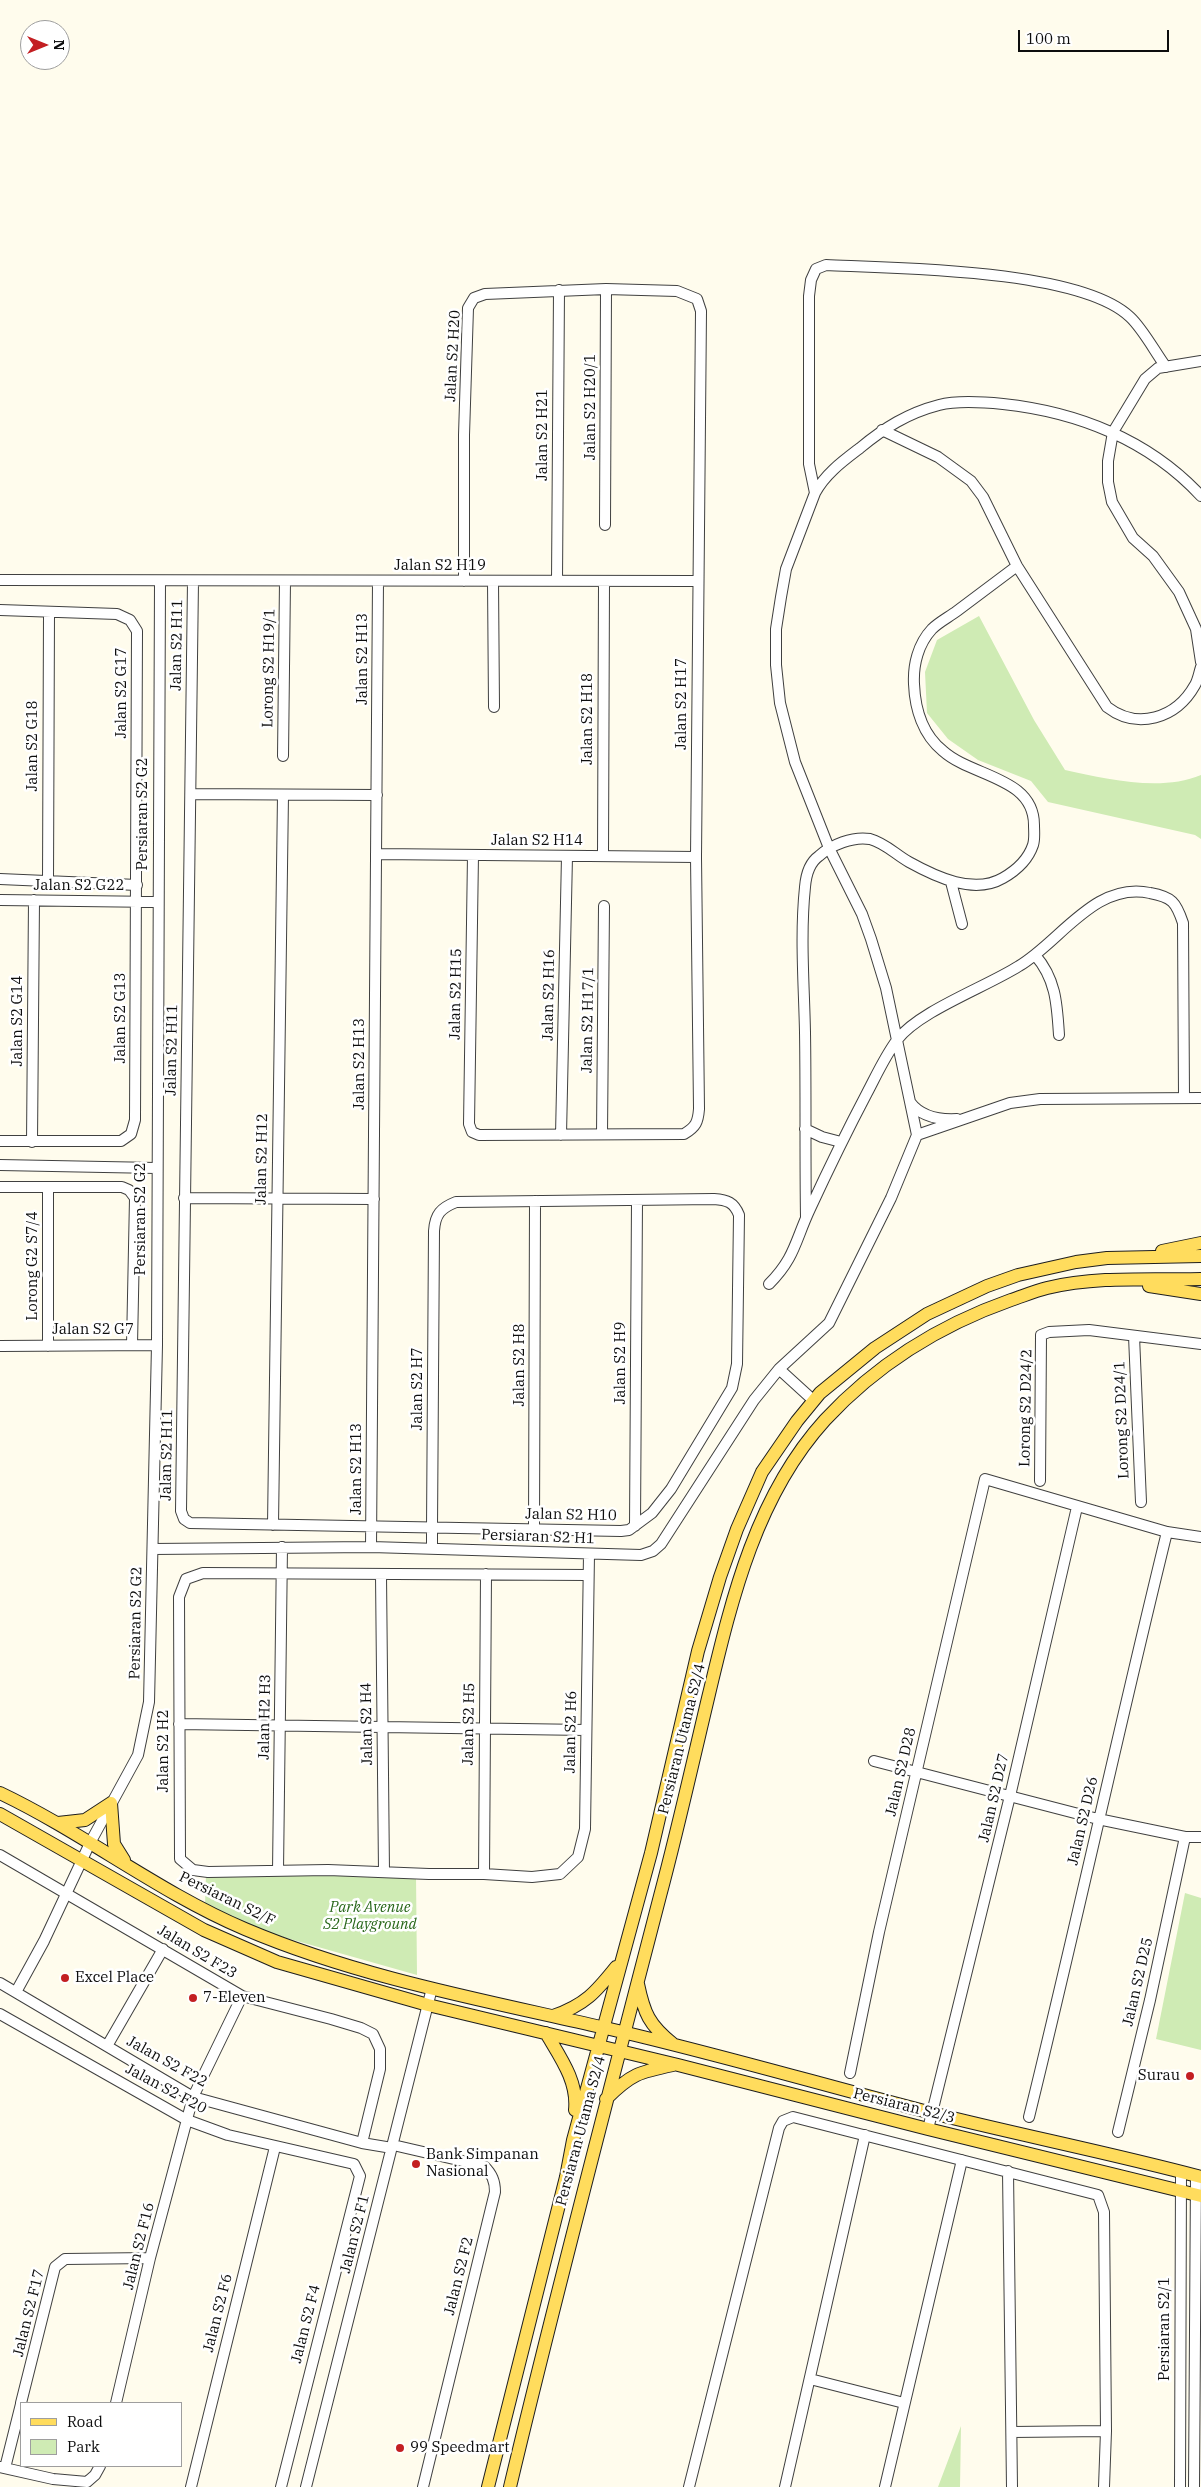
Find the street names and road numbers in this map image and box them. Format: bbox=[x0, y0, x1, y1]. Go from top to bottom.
street label: Jalan S2 H20 bbox=[442, 310, 464, 402]
street label: Jalan S2 H20/1 bbox=[582, 354, 600, 460]
street label: Jalan S2 H21 bbox=[534, 389, 552, 481]
street label: Jalan S2 H19 bbox=[394, 557, 486, 575]
street label: Jalan S2 H11 bbox=[167, 599, 187, 691]
street label: Lorong S2 H19/1 bbox=[259, 608, 279, 728]
street label: Jalan S2 H13 bbox=[354, 613, 372, 705]
street label: Jalan S2 G17 bbox=[113, 648, 131, 738]
street label: Jalan S2 H17 bbox=[673, 658, 691, 750]
street label: Jalan S2 H18 bbox=[579, 673, 597, 765]
street label: Jalan S2 G18 bbox=[24, 701, 42, 791]
street label: Persiaran S2 G2 bbox=[134, 757, 152, 871]
street label: Jalan S2 H14 bbox=[491, 832, 583, 850]
street label: Jalan S2 G22 bbox=[34, 877, 124, 895]
street label: Jalan S2 H15 bbox=[446, 948, 466, 1040]
street label: Jalan S2 H16 bbox=[539, 949, 559, 1041]
street label: Jalan S2 H17/1 bbox=[578, 967, 598, 1073]
street label: Jalan S2 G13 bbox=[112, 973, 130, 1063]
street label: Jalan S2 G14 bbox=[9, 976, 27, 1066]
street label: Jalan S2 H11 bbox=[162, 1004, 182, 1096]
street label: Jalan S2 H13 bbox=[351, 1018, 369, 1110]
street label: Jalan S2 H12 bbox=[252, 1113, 272, 1205]
street label: Persiaran S2 G2 bbox=[132, 1162, 150, 1276]
street label: Lorong G2 S7/4 bbox=[24, 1211, 42, 1321]
street label: Jalan S2 G7 bbox=[52, 1321, 134, 1339]
street label: Jalan S2 H9 bbox=[612, 1322, 630, 1404]
street label: Jalan S2 H8 bbox=[511, 1324, 529, 1406]
street label: Jalan S2 H7 bbox=[409, 1348, 427, 1430]
street label: Lorong S2 D24/2 bbox=[1016, 1349, 1036, 1467]
street label: Lorong S2 D24/1 bbox=[1111, 1361, 1133, 1479]
street label: Jalan S2 H11 bbox=[157, 1409, 177, 1501]
street label: Jalan S2 H13 bbox=[348, 1423, 366, 1515]
street label: Jalan S2 H10 bbox=[525, 1505, 617, 1525]
street label: Persiaran S2 H1 bbox=[481, 1526, 595, 1548]
street label: Persiaran S2 G2 bbox=[126, 1566, 146, 1680]
street label: Persiaran Utama S2/4 bbox=[655, 1662, 709, 1816]
street label: Jalan H2 H3 bbox=[255, 1674, 275, 1760]
street label: Jalan S2 H4 bbox=[357, 1682, 377, 1766]
street label: Jalan S2 H5 bbox=[459, 1682, 479, 1766]
street label: Jalan S2 H6 bbox=[561, 1690, 581, 1774]
street label: Jalan S2 H2 bbox=[155, 1710, 173, 1792]
street label: Jalan S2 D28 bbox=[882, 1726, 920, 1818]
street label: Jalan S2 D27 bbox=[975, 1752, 1013, 1844]
street label: Jalan S2 D26 bbox=[1064, 1775, 1102, 1867]
street label: Persiaran S2/F bbox=[176, 1868, 278, 1930]
street label: Jalan S2 F23 bbox=[154, 1921, 240, 1983]
street label: Jalan S2 D25 bbox=[1119, 1936, 1157, 2028]
street label: Jalan S2 F22 bbox=[124, 2032, 210, 2092]
street label: Persiaran Utama S2/4 bbox=[552, 2054, 610, 2208]
street label: Jalan S2 F20 bbox=[122, 2060, 210, 2118]
street label: Persiaran S2/3 bbox=[851, 2085, 957, 2127]
street label: Jalan S2 F1 bbox=[337, 2193, 373, 2275]
street label: Jalan S2 F16 bbox=[119, 2200, 159, 2292]
street label: Jalan S2 F2 bbox=[441, 2235, 477, 2317]
street label: Jalan S2 F17 bbox=[9, 2267, 49, 2359]
street label: Jalan S2 F6 bbox=[200, 2272, 236, 2354]
street label: Persiaran S2/1 bbox=[1156, 2277, 1174, 2381]
street label: Jalan S2 F4 bbox=[288, 2283, 324, 2365]

